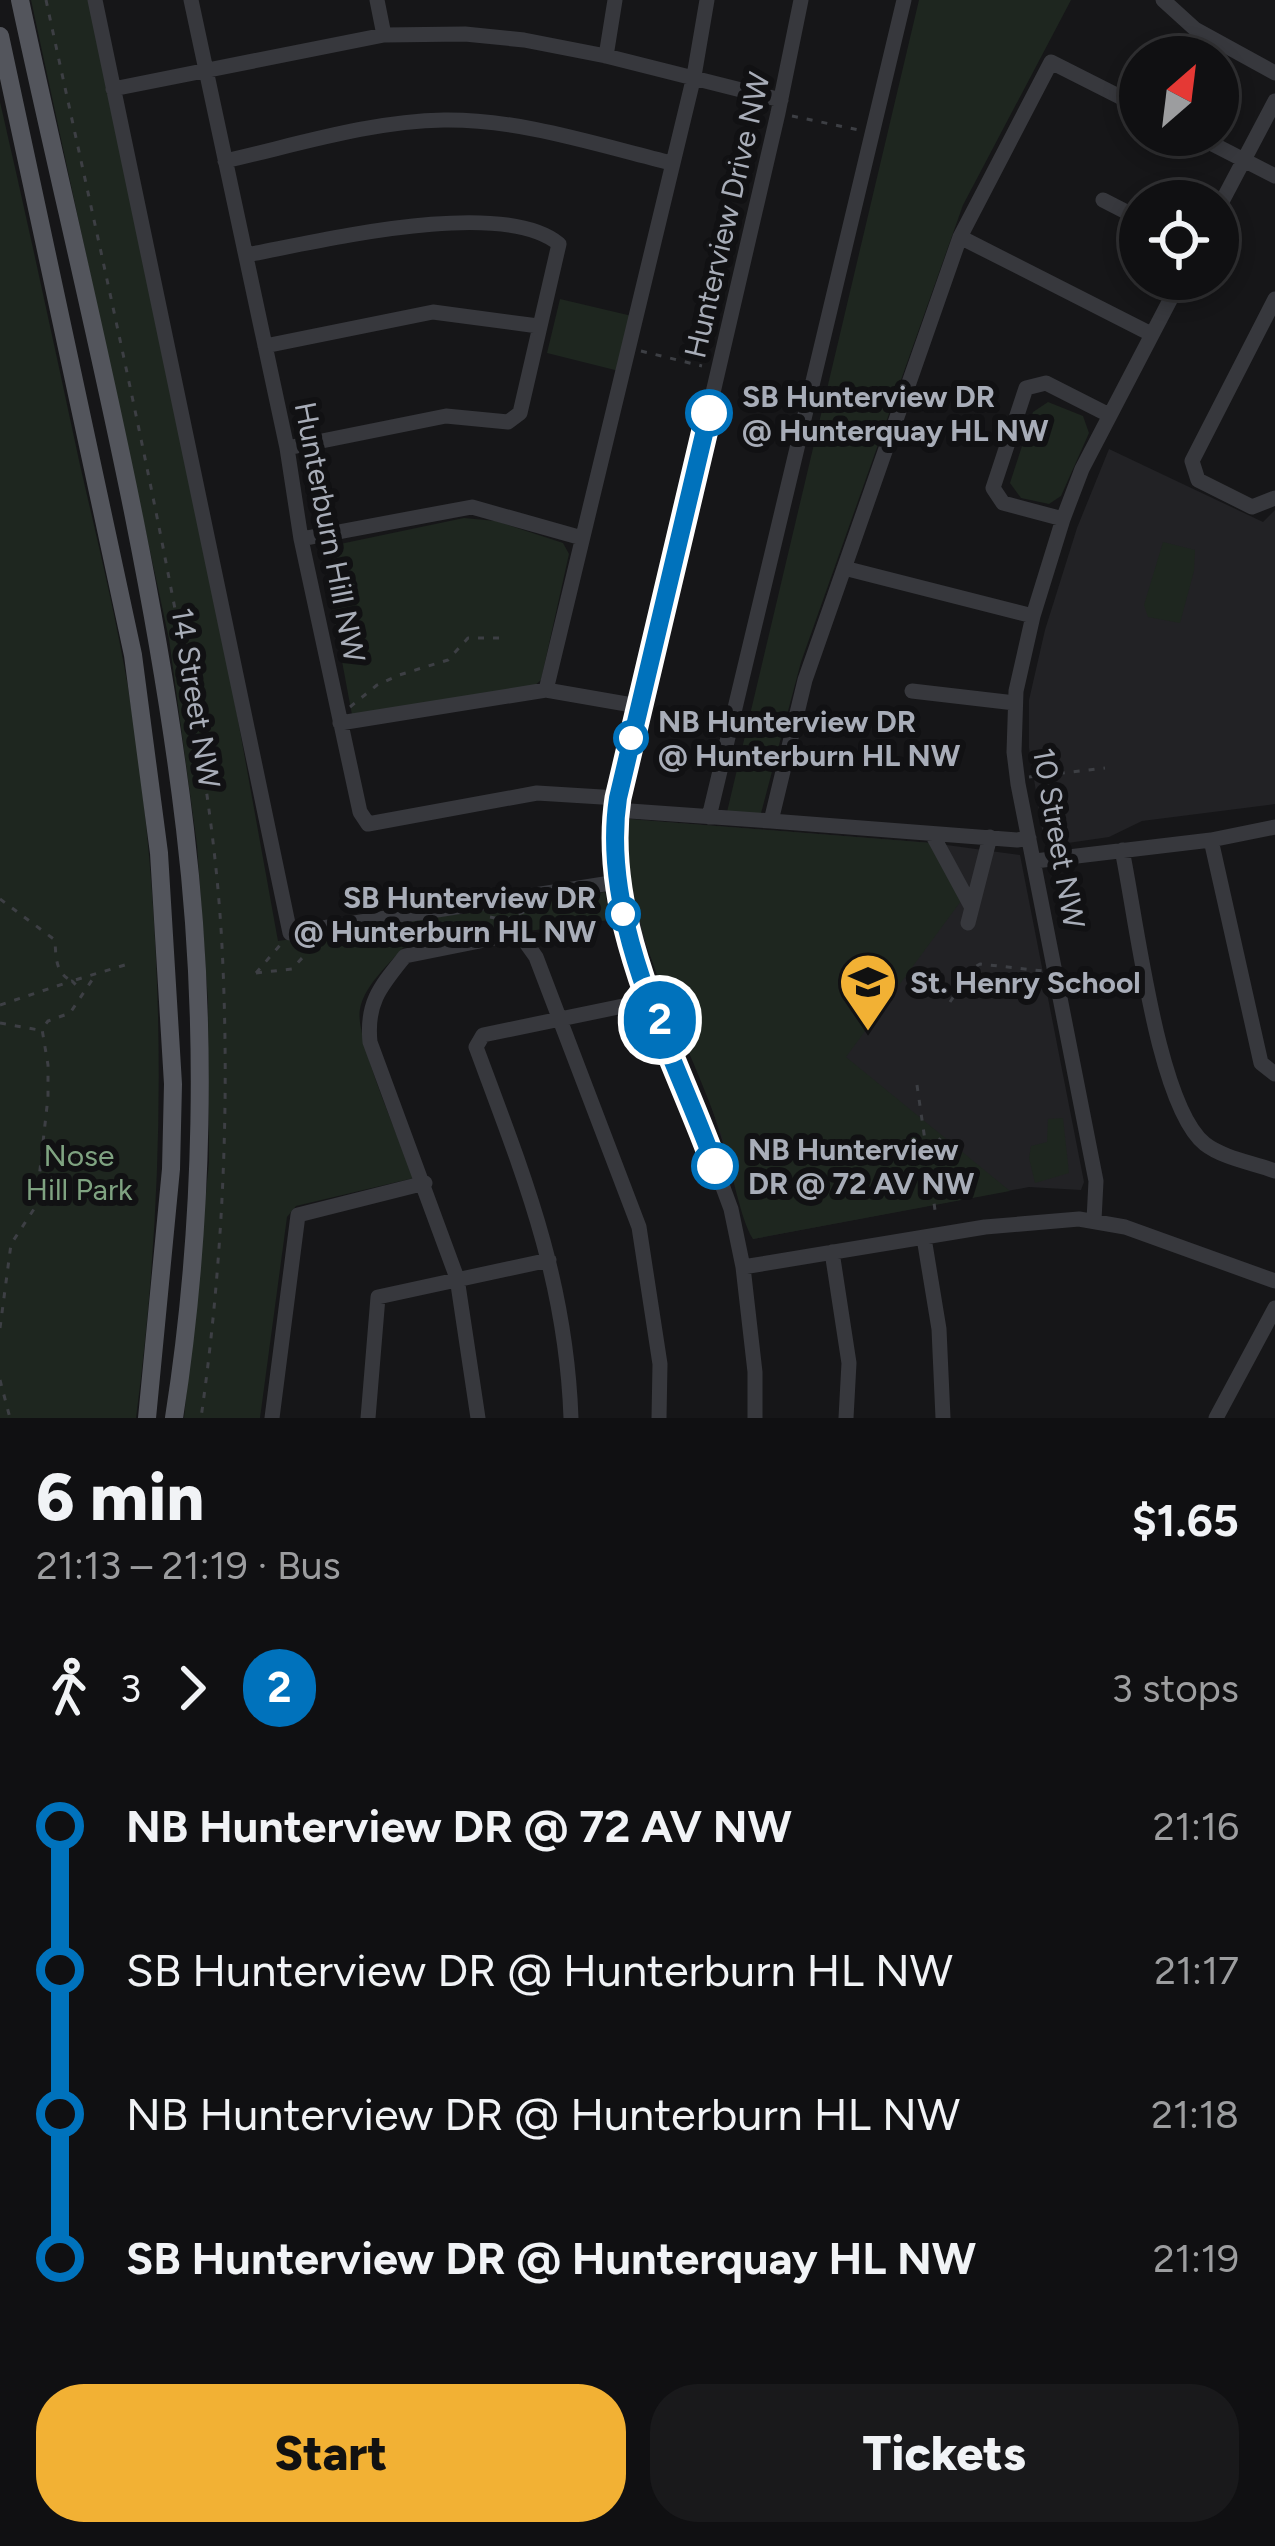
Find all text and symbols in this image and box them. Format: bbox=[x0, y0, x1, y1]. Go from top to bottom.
north arrow bbox=[1119, 36, 1239, 156]
map controls bbox=[1119, 36, 1239, 300]
street label: Hunterview Drive NW bbox=[676, 68, 778, 361]
button: locate bbox=[1119, 180, 1239, 300]
place label: SB Hunterview DR @ Hunterquay HL NW bbox=[742, 378, 1049, 449]
marker: SB Hunterview DR @ Hunterquay HL NW bbox=[687, 391, 731, 435]
street label: Hunterburn Hill NW bbox=[287, 399, 373, 666]
street label: 14 Street NW bbox=[164, 605, 229, 791]
place label: NB Hunterview DR @ Hunterburn HL NW bbox=[658, 703, 961, 774]
marker: NB Hunterview DR @ Hunterburn HL NW bbox=[615, 722, 647, 754]
street label: 10 Street NW bbox=[1025, 745, 1093, 931]
place label: SB Hunterview DR @ Hunterburn HL NW bbox=[294, 879, 596, 950]
marker: SB Hunterview DR @ Hunterburn HL NW bbox=[607, 898, 639, 930]
school or university icon: St. Henry School bbox=[837, 951, 899, 1033]
place label: St. Henry School bbox=[910, 964, 1141, 1001]
line badge: 2 bbox=[621, 981, 699, 1059]
text: 2 bbox=[648, 994, 672, 1045]
place label: NB Hunterview DR @ 72 AV NW bbox=[748, 1131, 975, 1202]
park label: Nose Hill Park bbox=[25, 1137, 133, 1208]
marker: NB Hunterview DR @ 72 AV NW bbox=[693, 1144, 737, 1188]
text: 6 min bbox=[36, 1457, 204, 1537]
text: $1.65 bbox=[1132, 1493, 1239, 1547]
text: 21:13 – 21:19 · Bus bbox=[36, 1542, 341, 1589]
icon: walk bbox=[36, 1655, 102, 1721]
icon: forward bbox=[159, 1655, 225, 1721]
text: 2 bbox=[267, 1662, 292, 1713]
text: 3 bbox=[120, 1665, 141, 1712]
text: 3 stops bbox=[1111, 1665, 1239, 1712]
text: NB Hunterview DR @ 72 AV NW bbox=[126, 1799, 792, 1853]
text: 21:16 bbox=[1153, 1803, 1239, 1850]
text: SB Hunterview DR @ Hunterburn HL NW bbox=[126, 1943, 953, 1997]
text: 21:17 bbox=[1154, 1947, 1239, 1994]
text: NB Hunterview DR @ Hunterburn HL NW bbox=[126, 2087, 960, 2141]
text: 21:18 bbox=[1151, 2091, 1239, 2138]
text: SB Hunterview DR @ Hunterquay HL NW bbox=[126, 2231, 976, 2285]
text: 21:19 bbox=[1153, 2235, 1239, 2282]
button: Start bbox=[36, 2384, 626, 2522]
button: Tickets bbox=[650, 2384, 1239, 2522]

